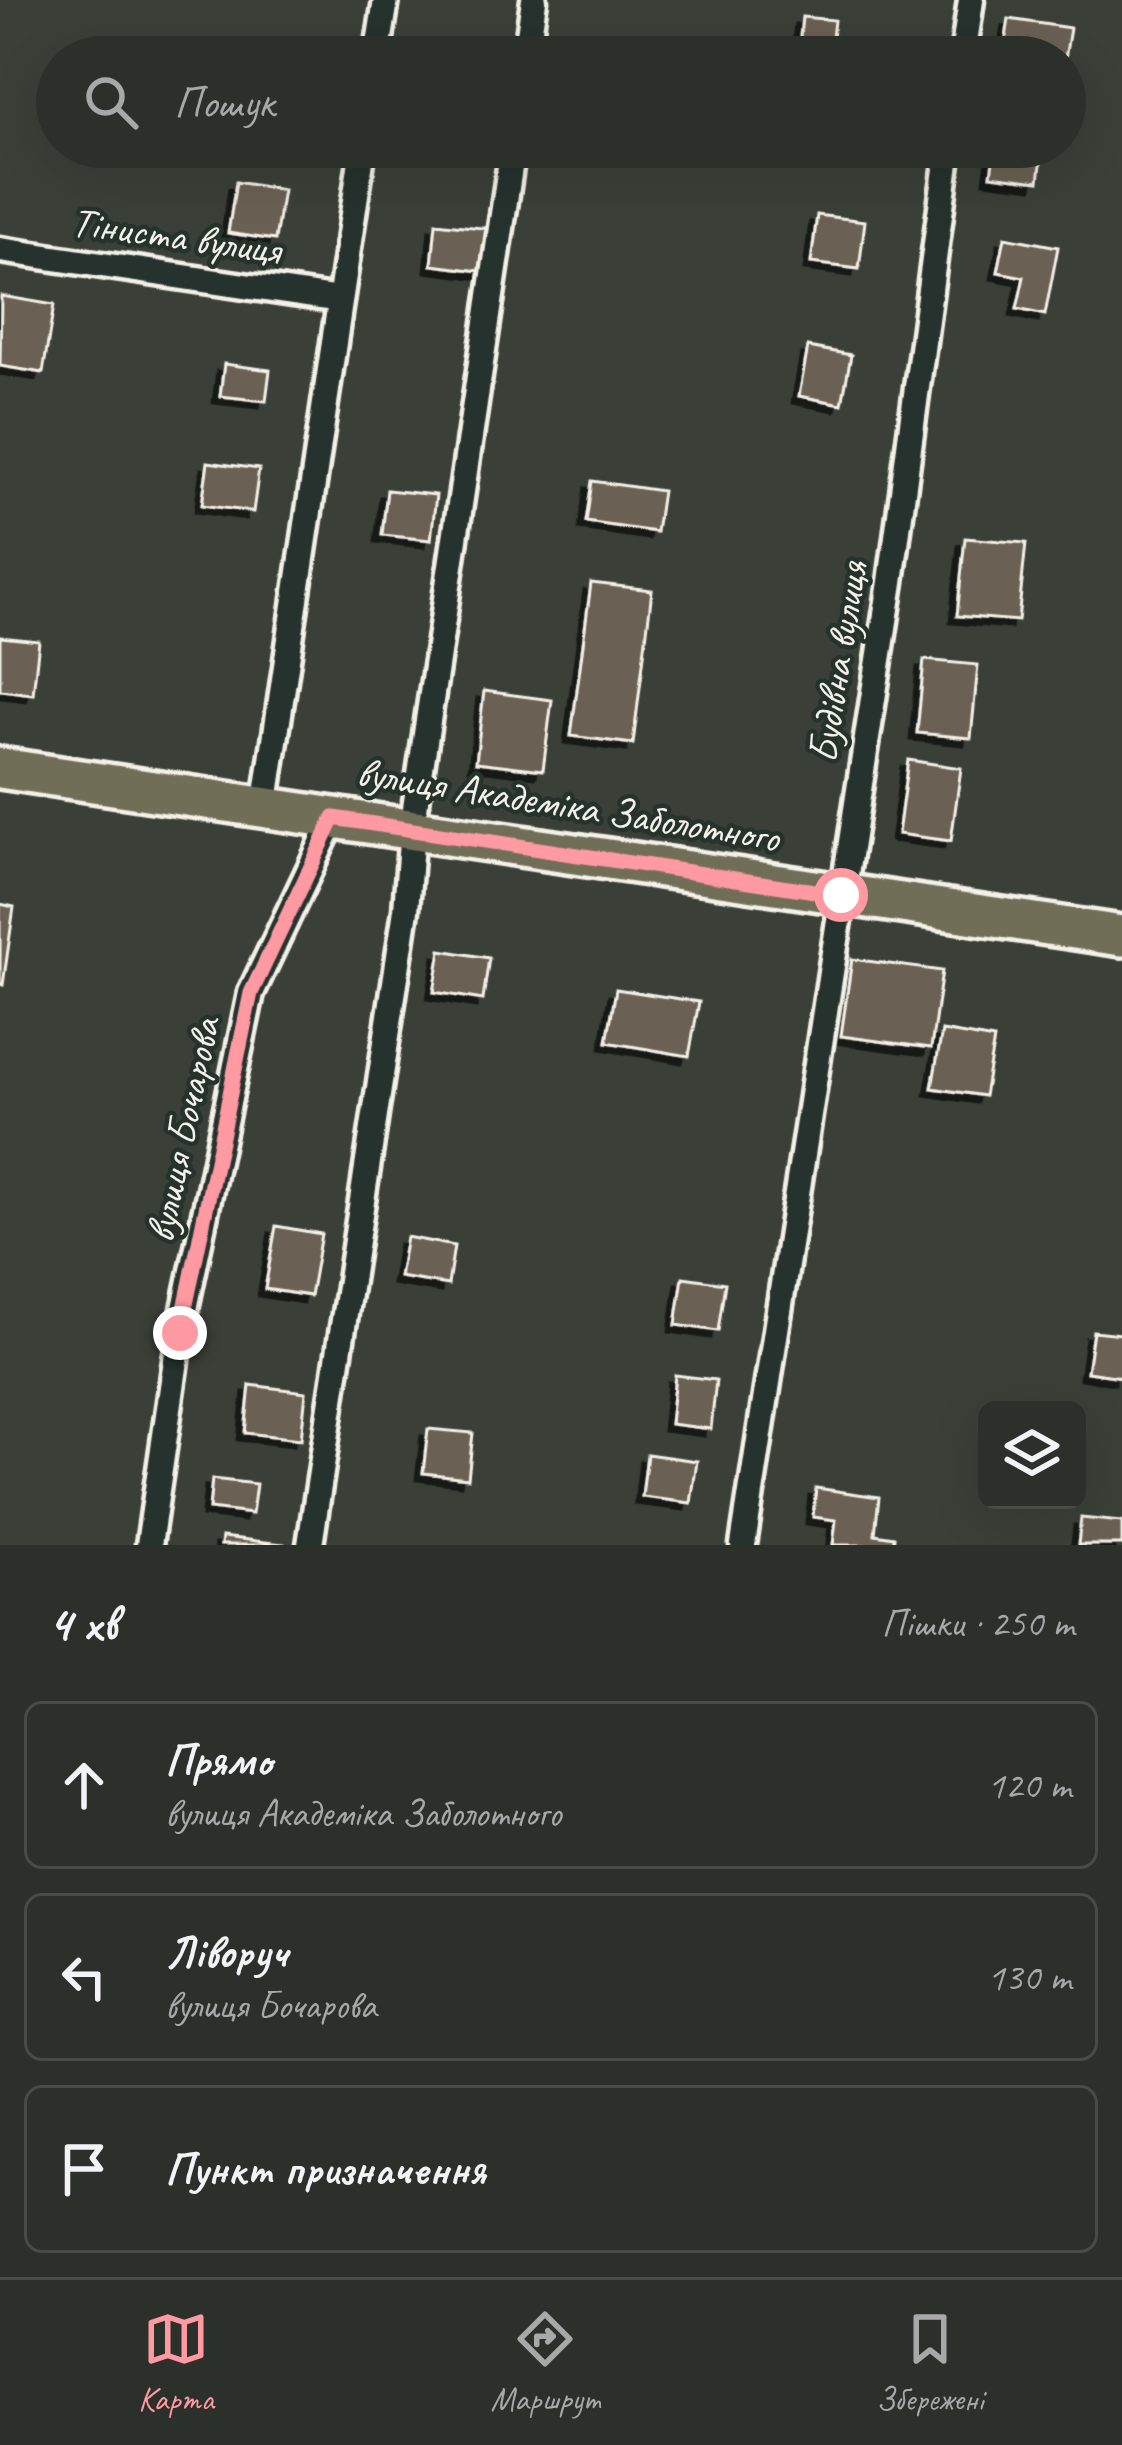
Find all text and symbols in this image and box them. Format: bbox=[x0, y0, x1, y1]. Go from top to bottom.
search box bbox=[36, 36, 1086, 168]
icon: search bbox=[78, 69, 144, 135]
text: Пошук bbox=[174, 74, 274, 131]
street label: Тіниста вулиця bbox=[68, 195, 287, 277]
street label: Будівна вулиця bbox=[796, 556, 880, 767]
street label: вулиця Академіка Заболотного bbox=[353, 745, 785, 865]
route start bbox=[814, 868, 868, 922]
street label: вулиця Бочарова bbox=[133, 1010, 233, 1247]
route end bbox=[153, 1306, 207, 1360]
map controls bbox=[978, 1401, 1086, 1509]
button: layers bbox=[978, 1401, 1086, 1509]
text: 4 хв bbox=[48, 1591, 118, 1655]
text: Пішки · 250 m bbox=[881, 1599, 1074, 1648]
text: Прямо bbox=[165, 1732, 272, 1789]
icon: ahead bbox=[51, 1752, 117, 1818]
text: 120 m bbox=[987, 1761, 1071, 1810]
text: вулиця Академіка Заболотного bbox=[165, 1789, 561, 1838]
text: Ліворуч bbox=[165, 1924, 287, 1981]
icon: left bbox=[51, 1944, 117, 2010]
text: 130 m bbox=[987, 1953, 1071, 2002]
text: вулиця Бочарова bbox=[165, 1981, 377, 2030]
icon: arrive bbox=[51, 2136, 117, 2202]
text: Пункт призначення bbox=[165, 2141, 485, 2198]
tab: Карта bbox=[138, 2306, 214, 2420]
tab: Маршрут bbox=[491, 2306, 599, 2420]
tab: Збережені bbox=[876, 2306, 984, 2420]

